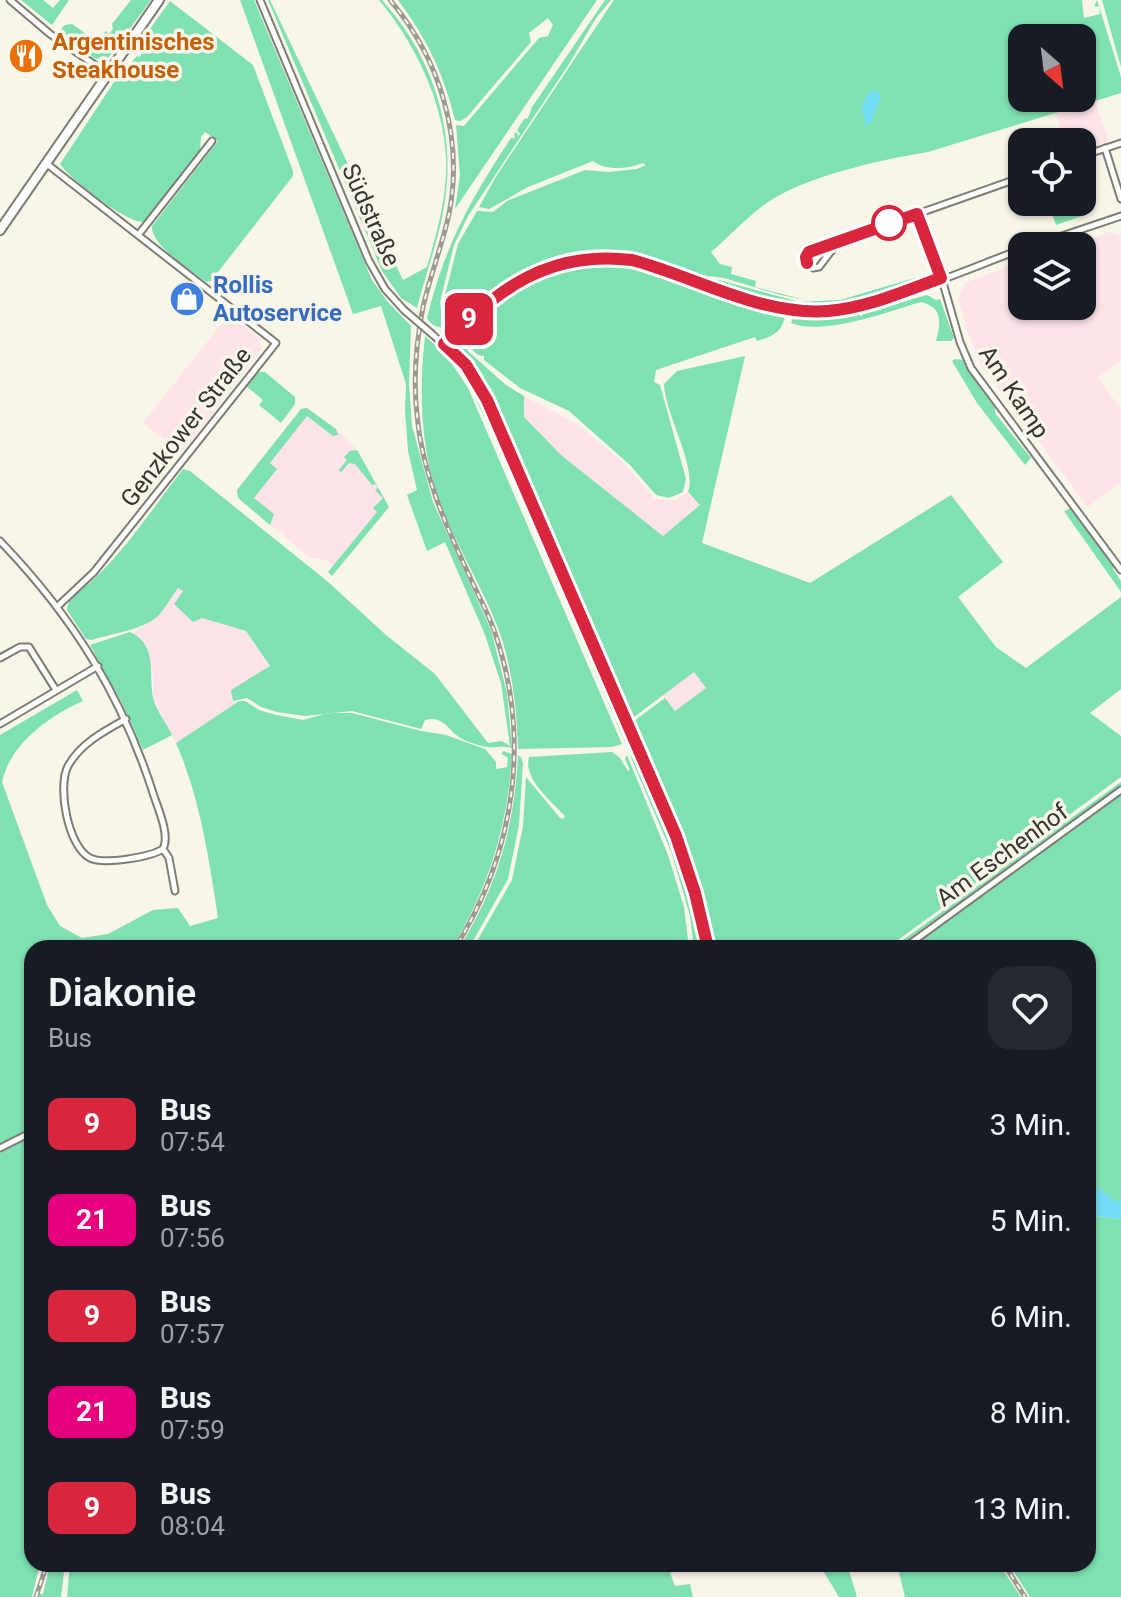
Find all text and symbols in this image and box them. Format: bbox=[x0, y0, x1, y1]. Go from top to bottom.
north arrow bbox=[1008, 24, 1096, 112]
map controls bbox=[1008, 24, 1096, 320]
place label: Argentinisches Steakhouse bbox=[52, 28, 215, 84]
restaurant icon: Argentinisches Steakhouse bbox=[7, 37, 45, 75]
button: locate bbox=[1008, 128, 1096, 216]
street label: Südstraße bbox=[336, 160, 406, 270]
unlabelled marker bbox=[872, 206, 906, 240]
button: layers bbox=[1008, 232, 1096, 320]
place label: Rollis Autoservice bbox=[213, 271, 342, 327]
shop icon: Rollis Autoservice bbox=[168, 280, 206, 318]
line badge: 9 bbox=[443, 293, 495, 345]
text: 9 bbox=[461, 302, 477, 335]
street label: Am Kamp bbox=[973, 341, 1055, 443]
street label: Genzkower Straße bbox=[115, 342, 257, 512]
street label: Am Eschenhof bbox=[931, 798, 1074, 912]
button: heart bbox=[988, 966, 1072, 1050]
text: Diakonie bbox=[48, 971, 196, 1015]
text: Bus bbox=[48, 1023, 92, 1053]
text: Bus bbox=[160, 1092, 211, 1127]
text: 9 bbox=[84, 1107, 100, 1140]
text: 3 Min. bbox=[990, 1107, 1072, 1142]
text: 07:54 bbox=[160, 1127, 225, 1157]
text: Bus bbox=[160, 1188, 211, 1223]
text: 21 bbox=[76, 1203, 108, 1236]
text: 5 Min. bbox=[990, 1203, 1072, 1238]
text: 07:56 bbox=[160, 1223, 225, 1253]
text: Bus bbox=[160, 1284, 211, 1319]
text: 9 bbox=[84, 1299, 100, 1332]
text: 6 Min. bbox=[990, 1299, 1072, 1334]
text: 07:57 bbox=[160, 1319, 225, 1349]
text: Bus bbox=[160, 1380, 211, 1415]
text: 21 bbox=[76, 1395, 108, 1428]
text: 8 Min. bbox=[990, 1395, 1072, 1430]
text: 07:59 bbox=[160, 1415, 225, 1445]
text: Bus bbox=[160, 1476, 211, 1511]
text: 9 bbox=[84, 1491, 100, 1524]
text: 13 Min. bbox=[973, 1491, 1072, 1526]
text: 08:04 bbox=[160, 1511, 225, 1541]

